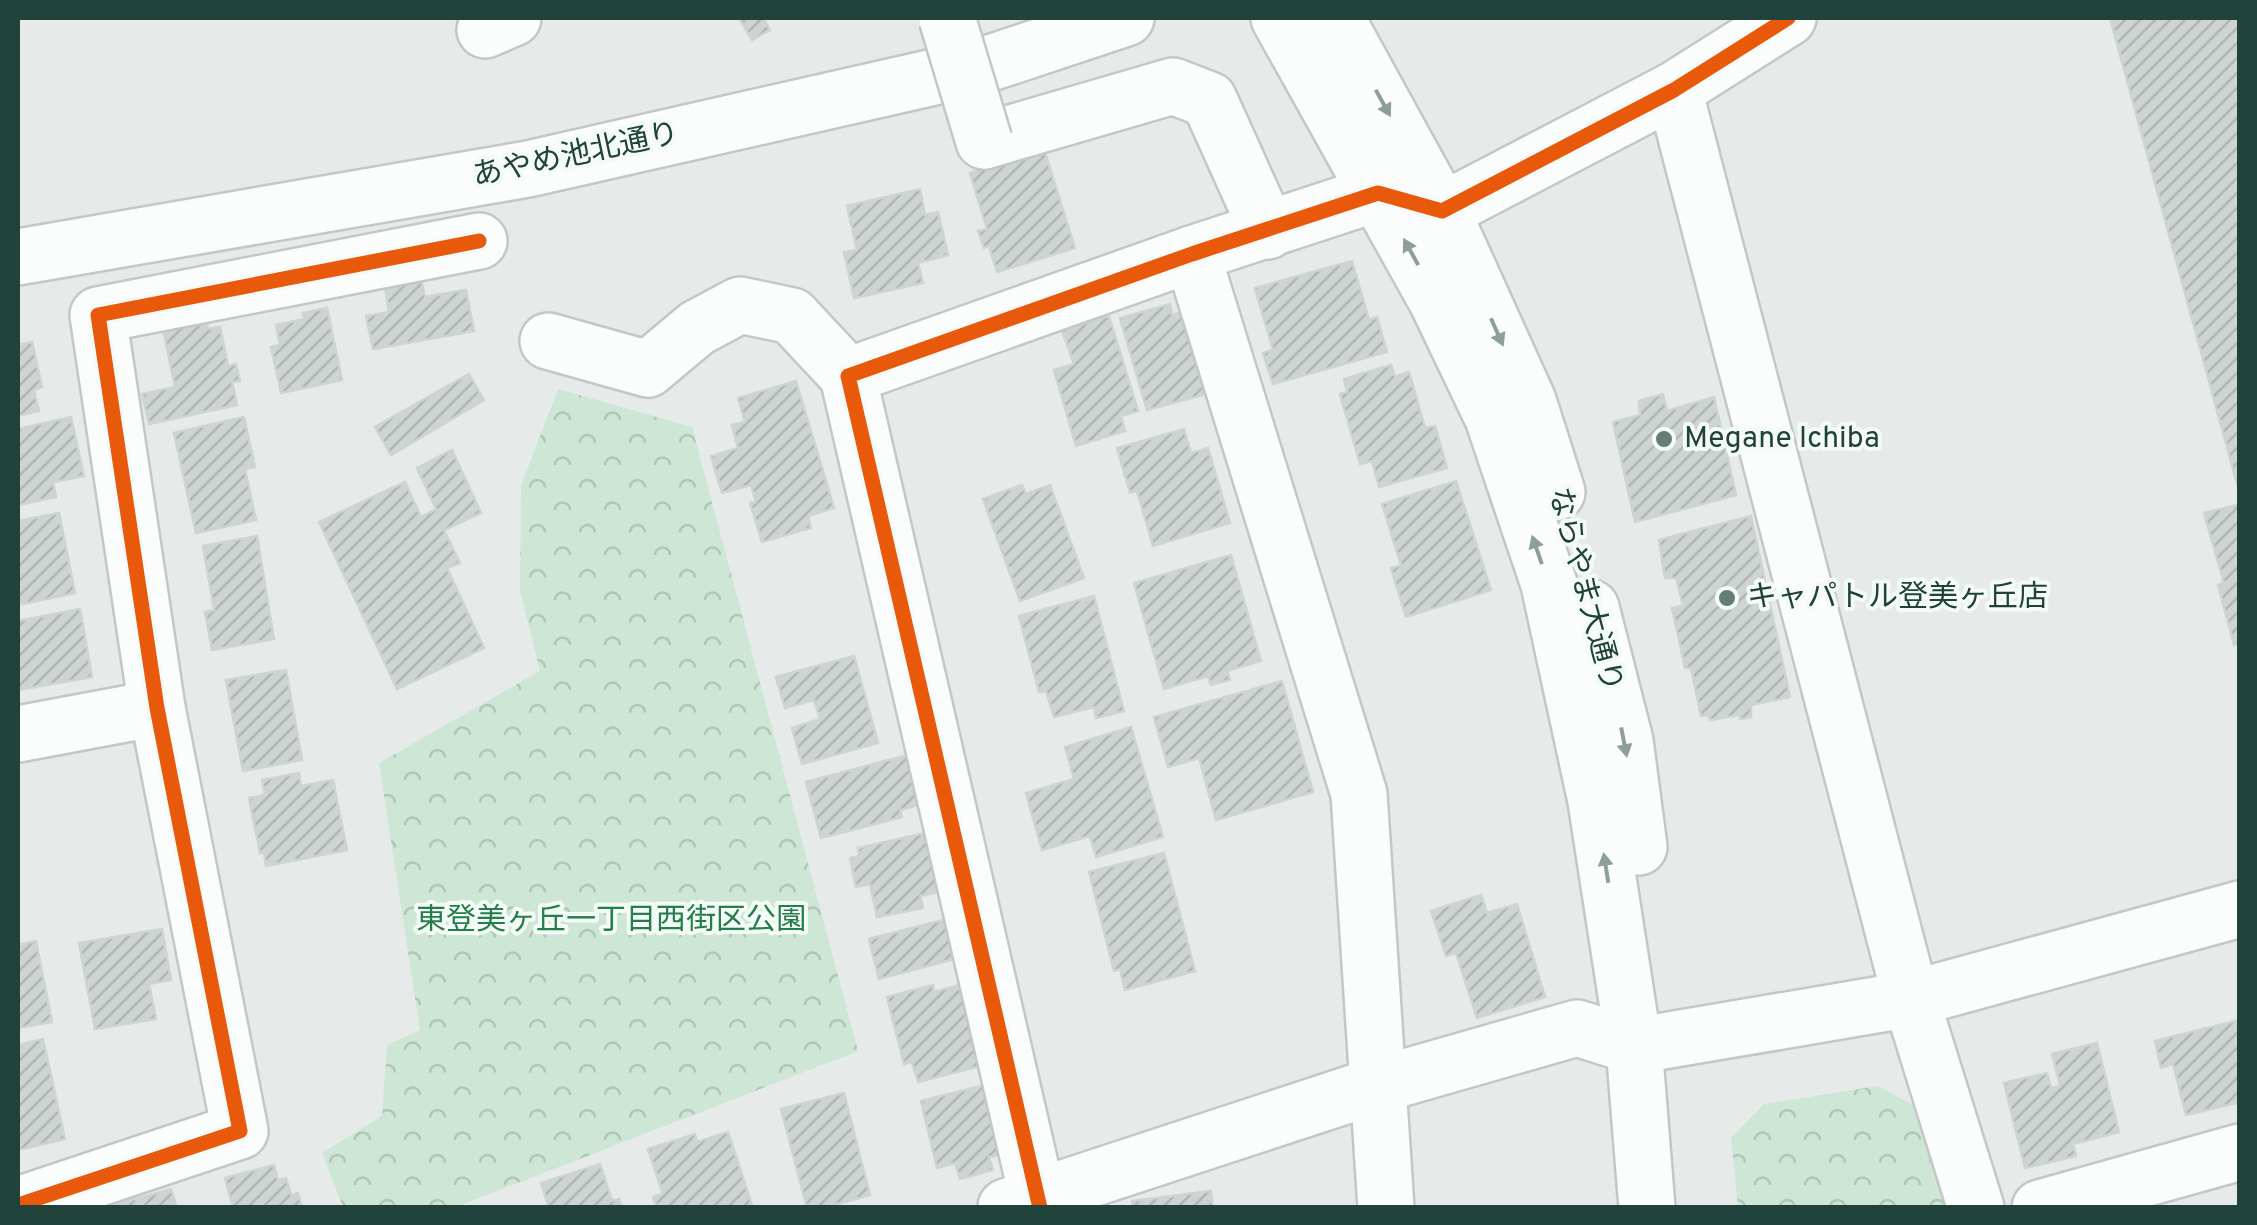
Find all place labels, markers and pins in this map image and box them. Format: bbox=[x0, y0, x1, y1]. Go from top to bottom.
place label: Megane Ichiba bbox=[1684, 421, 1880, 458]
marker: Megane Ichiba bbox=[1653, 428, 1675, 450]
place label: キャパトル登美ヶ丘店 bbox=[1747, 580, 2048, 617]
marker: キャパトル登美ヶ丘店 bbox=[1716, 587, 1738, 609]

